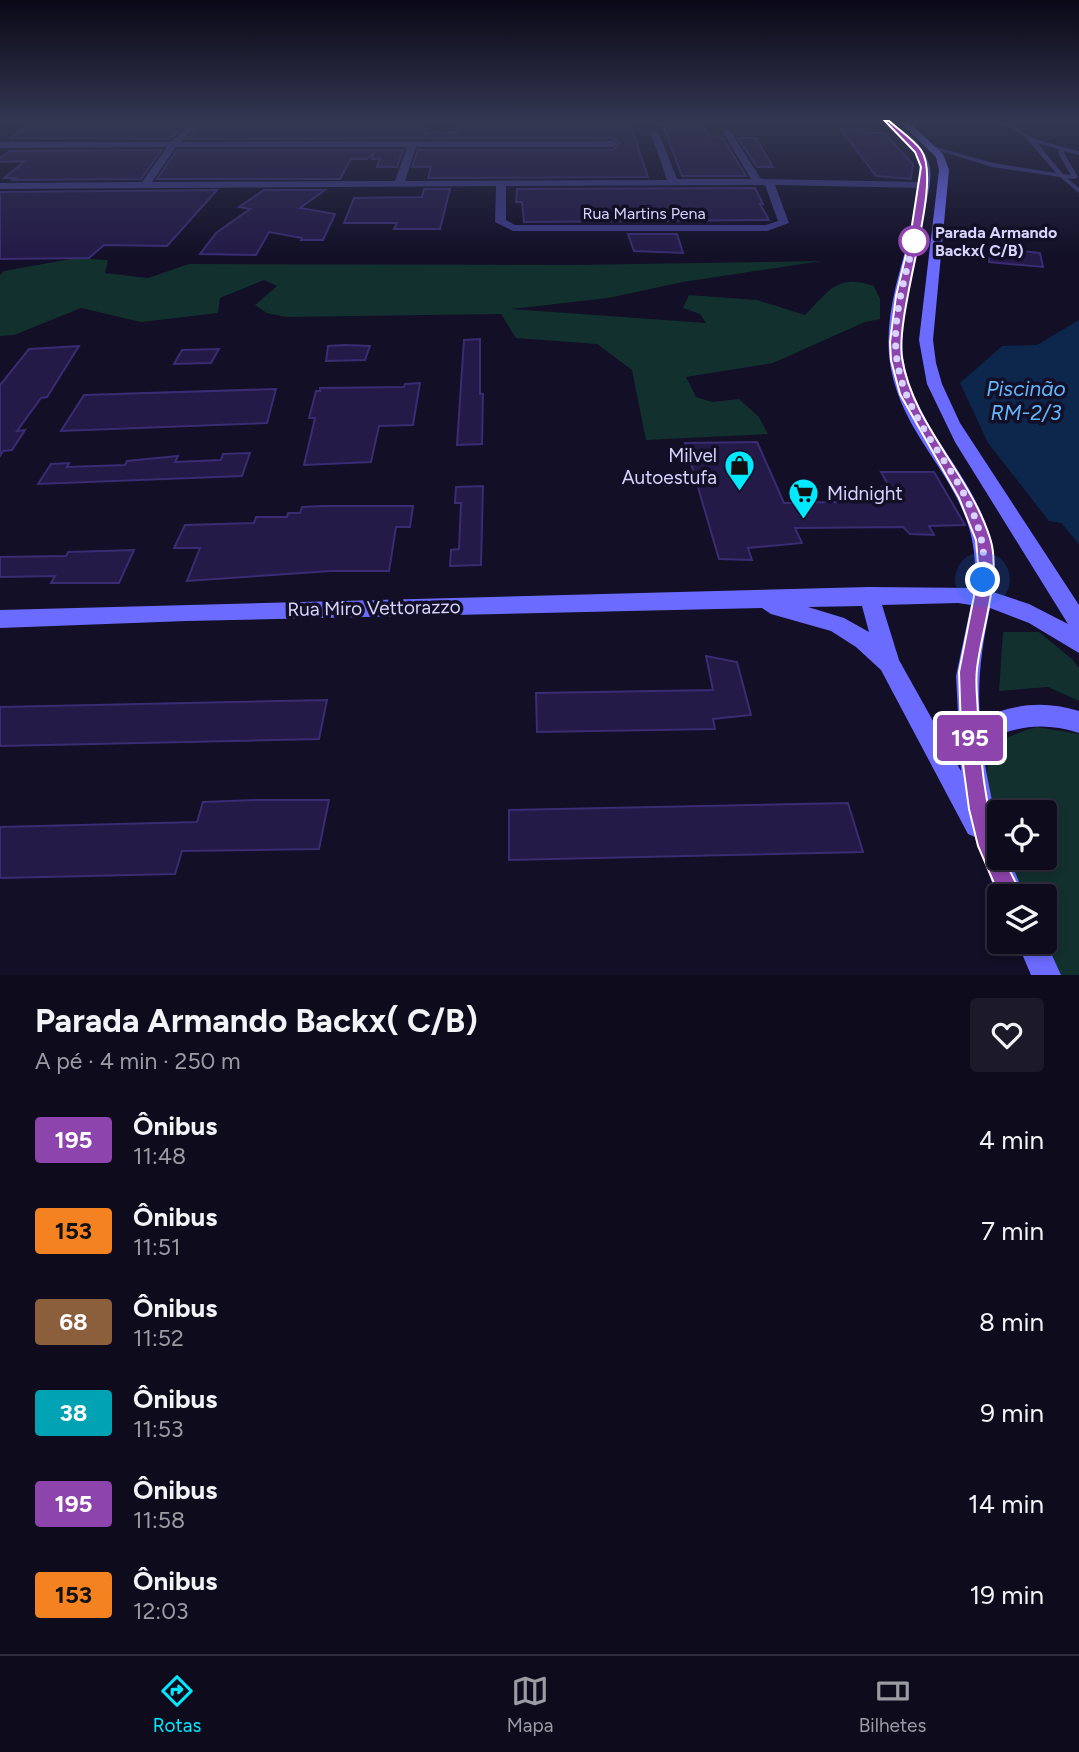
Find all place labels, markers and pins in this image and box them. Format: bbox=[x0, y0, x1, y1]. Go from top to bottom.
place label: Parada Armando Backx( C/B) bbox=[935, 223, 1057, 260]
marker: Parada Armando Backx( C/B) bbox=[899, 226, 929, 256]
place label: Milvel Autoestufa bbox=[622, 444, 717, 489]
shop icon: Milvel Autoestufa bbox=[723, 449, 757, 493]
supermarket icon: Midnight bbox=[787, 476, 821, 520]
place label: Midnight bbox=[827, 482, 903, 505]

